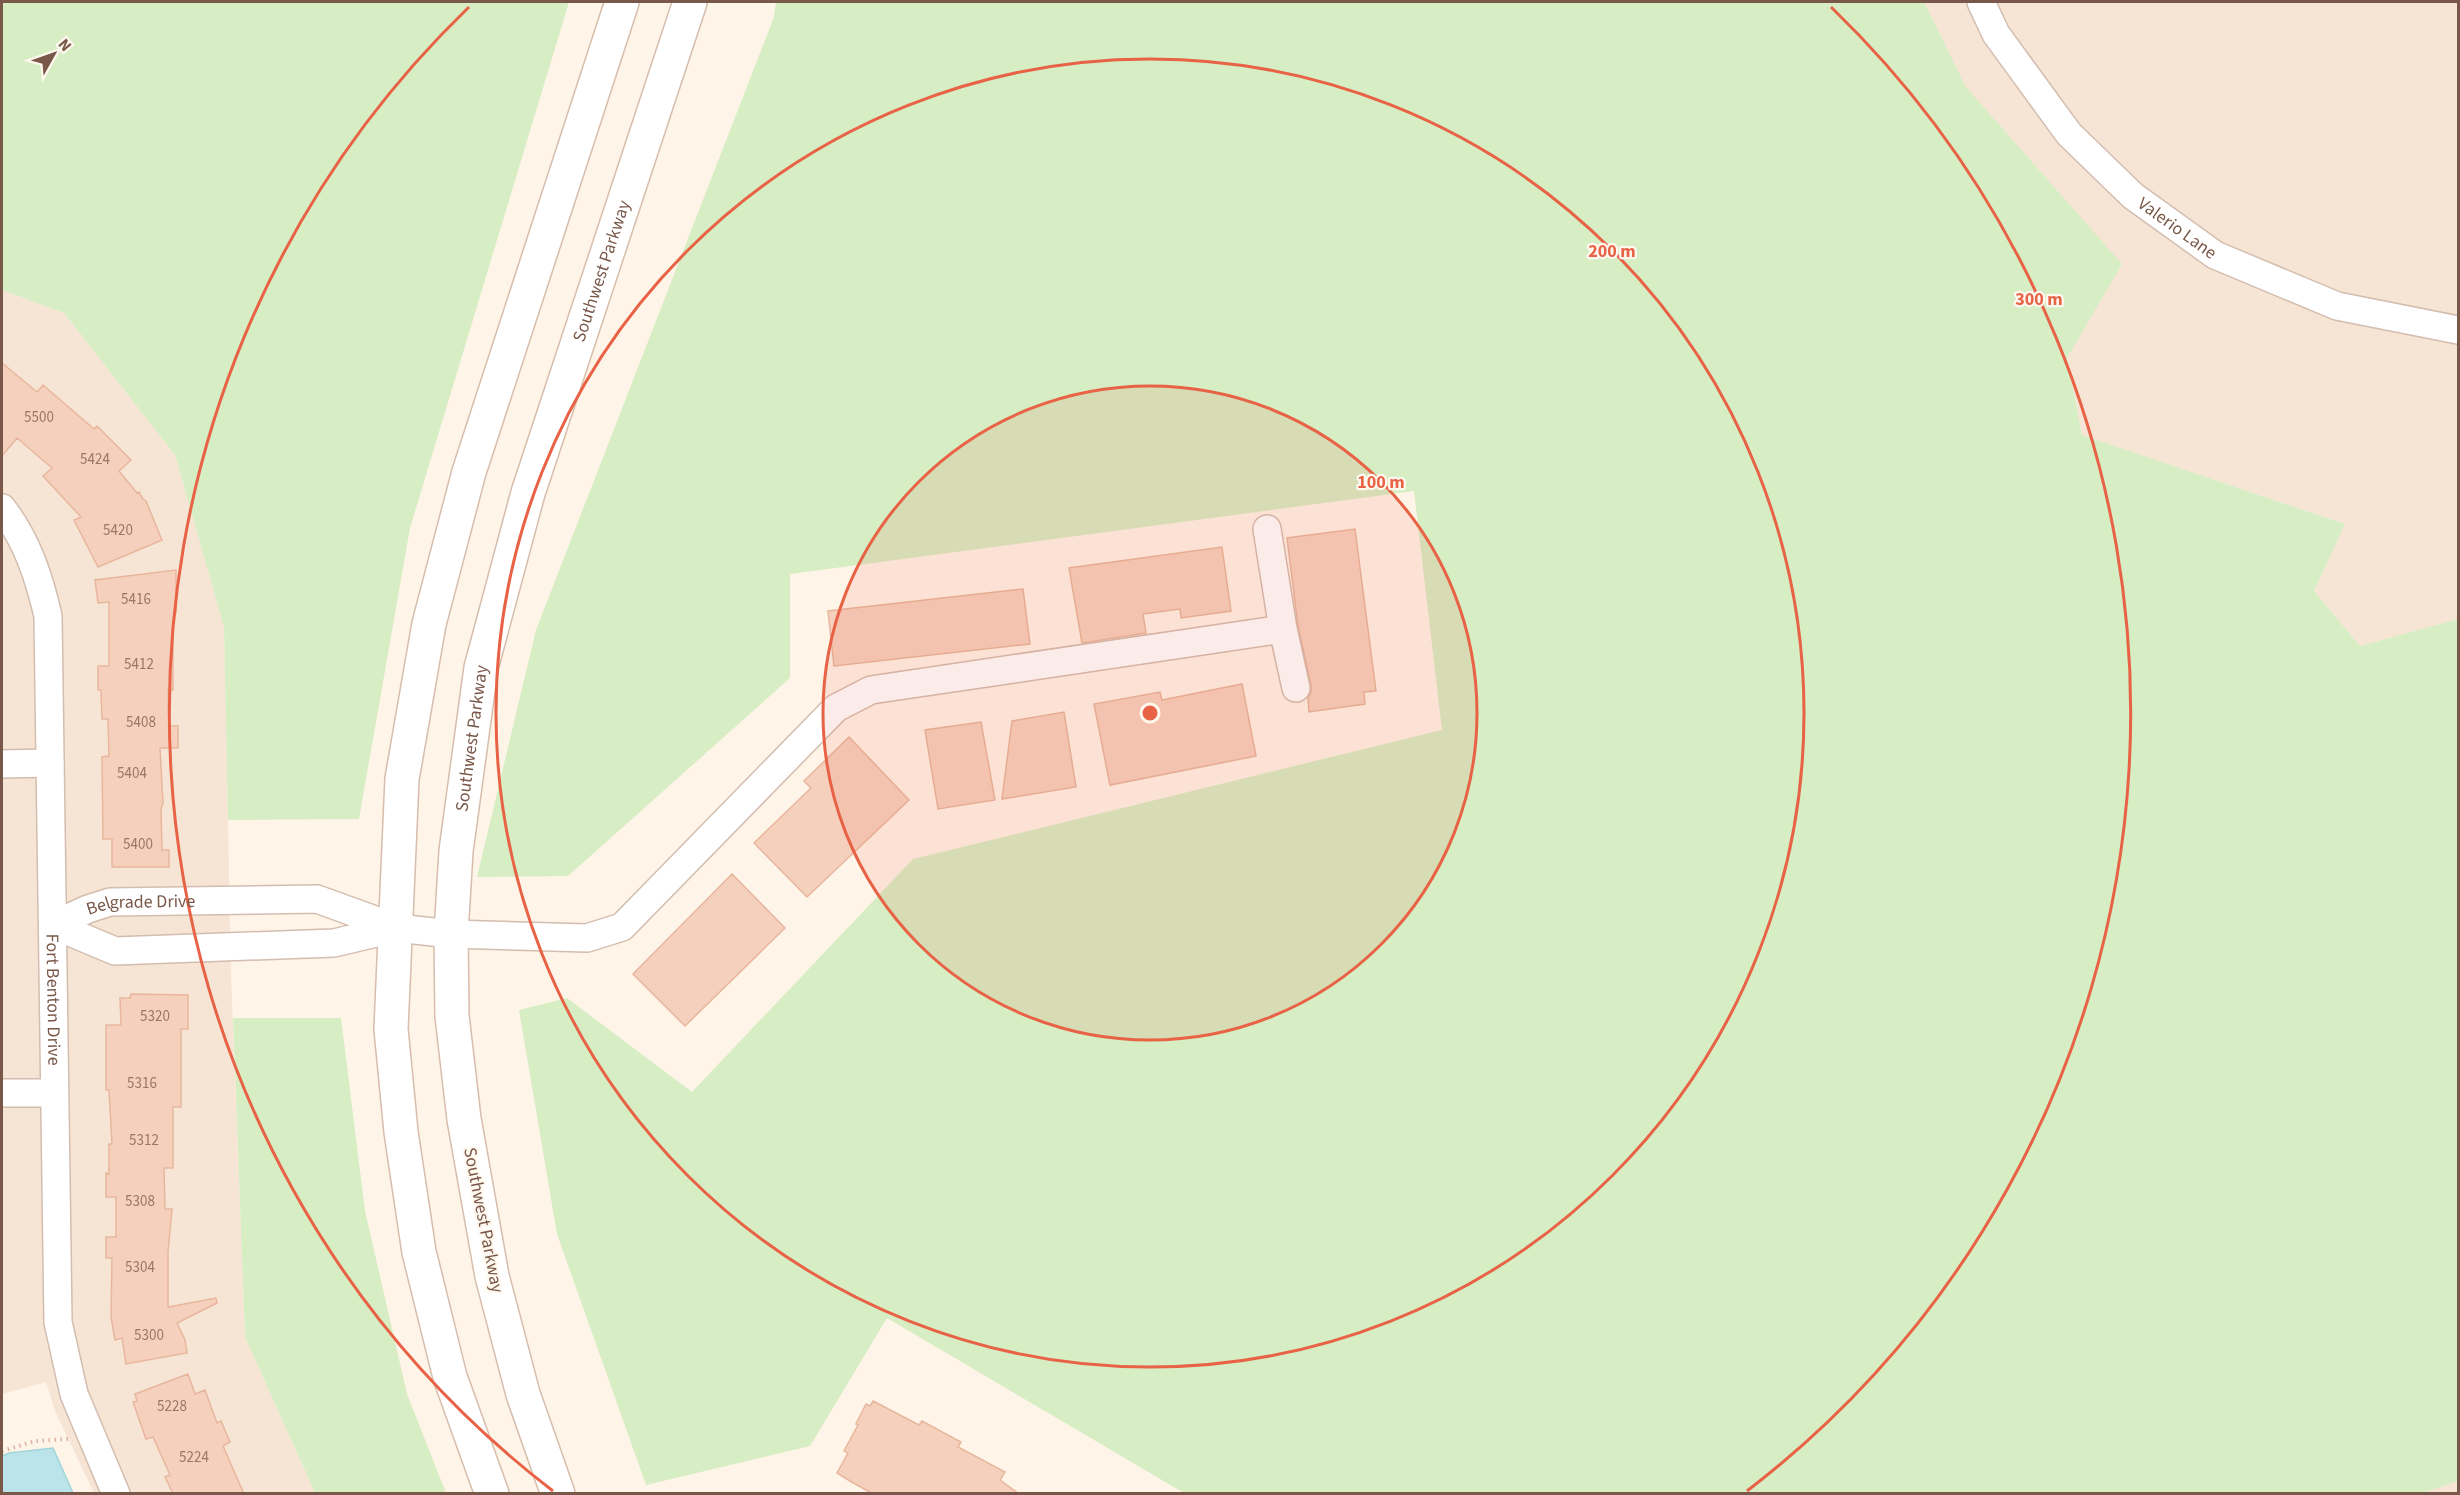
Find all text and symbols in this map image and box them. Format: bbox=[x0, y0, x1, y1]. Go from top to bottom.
north arrow bbox=[24, 24, 84, 84]
text: N bbox=[53, 34, 77, 56]
street label: Valerio Lane bbox=[2132, 191, 2222, 265]
street label: Southwest Parkway bbox=[567, 196, 637, 345]
text: 200 m bbox=[1588, 239, 1636, 264]
text: 300 m bbox=[2015, 287, 2063, 312]
house number: 5500 bbox=[24, 407, 54, 428]
house number: 5424 bbox=[80, 449, 110, 470]
text: 100 m bbox=[1357, 470, 1405, 495]
house number: 5420 bbox=[103, 520, 133, 541]
house number: 5416 bbox=[121, 589, 151, 610]
house number: 5412 bbox=[124, 654, 154, 675]
street label: Southwest Parkway bbox=[450, 663, 494, 813]
centre of rings bbox=[1140, 703, 1160, 723]
house number: 5408 bbox=[126, 712, 156, 733]
house number: 5404 bbox=[117, 763, 147, 784]
house number: 5400 bbox=[123, 834, 153, 855]
street label: Belgrade Drive bbox=[83, 889, 196, 922]
street label: Fort Benton Drive bbox=[40, 934, 66, 1066]
house number: 5320 bbox=[140, 1006, 170, 1027]
house number: 5316 bbox=[127, 1073, 157, 1094]
house number: 5312 bbox=[129, 1130, 159, 1151]
street label: Southwest Parkway bbox=[457, 1145, 510, 1296]
house number: 5308 bbox=[125, 1191, 155, 1212]
house number: 5304 bbox=[125, 1257, 155, 1278]
house number: 5300 bbox=[134, 1325, 164, 1346]
house number: 5228 bbox=[157, 1396, 187, 1417]
house number: 5224 bbox=[179, 1447, 209, 1468]

